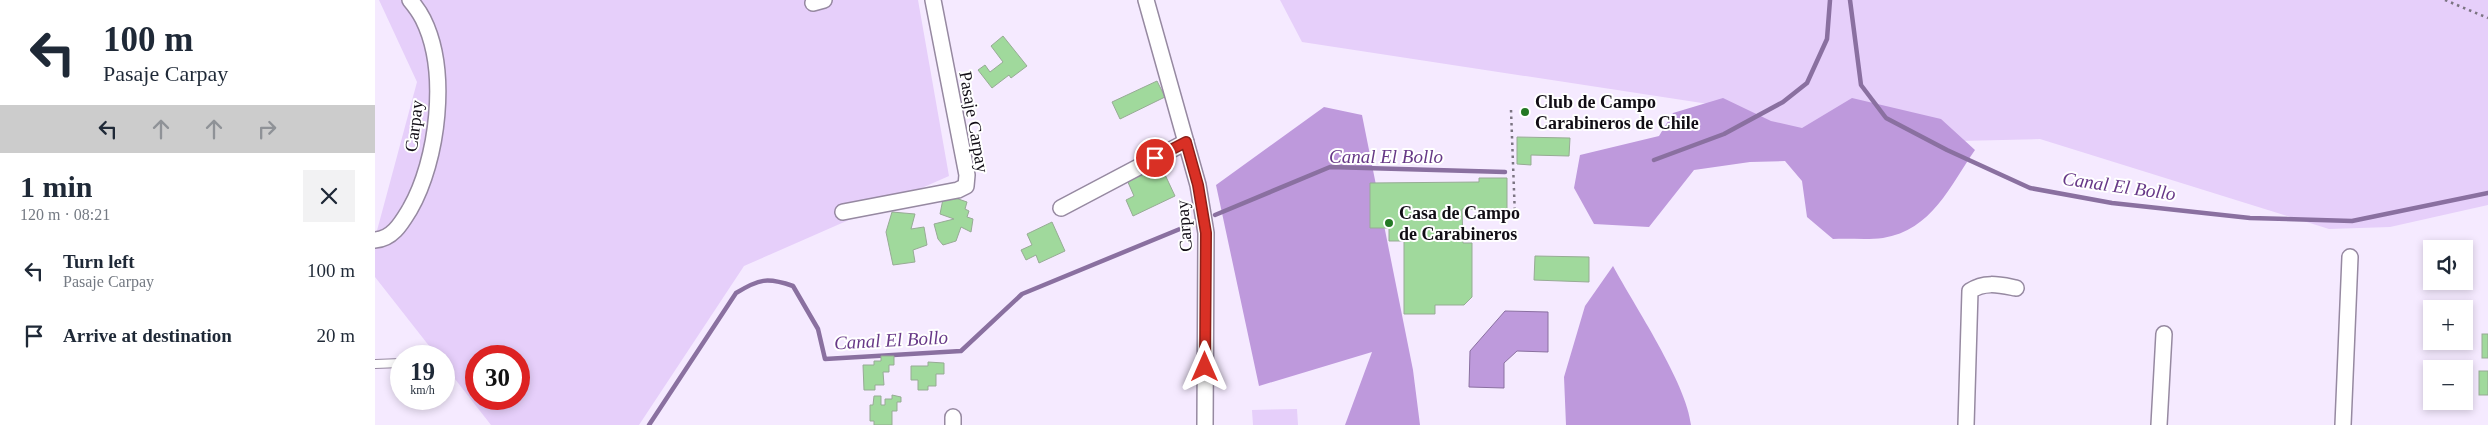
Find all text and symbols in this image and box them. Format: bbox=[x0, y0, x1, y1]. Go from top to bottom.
icon: left bbox=[20, 20, 85, 85]
text: 100 m bbox=[103, 20, 193, 59]
text: Pasaje Carpay bbox=[103, 61, 228, 86]
street label: Pasaje Carpay bbox=[955, 70, 993, 174]
place label: Club de Campo Carabineros de Chile bbox=[1535, 92, 1699, 133]
street label: Carpay bbox=[401, 99, 427, 153]
marker: Club de Campo Carabineros de Chile bbox=[1519, 106, 1531, 118]
icon: left bbox=[94, 115, 122, 143]
icon: ahead bbox=[147, 115, 175, 143]
icon: ahead bbox=[200, 115, 228, 143]
icon: right bbox=[253, 115, 281, 143]
pin bbox=[1134, 137, 1176, 179]
icon: arrive bbox=[1141, 144, 1169, 172]
water label: Canal El Bollo bbox=[1329, 146, 1443, 167]
water label: Canal El Bollo bbox=[2061, 168, 2177, 204]
text: 1 min bbox=[20, 170, 93, 203]
button: close bbox=[303, 170, 355, 222]
street label: Carpay bbox=[1172, 199, 1196, 253]
place label: Casa de Campo de Carabineros bbox=[1399, 203, 1520, 244]
text: 120 m · 08:21 bbox=[20, 206, 110, 223]
marker: Casa de Campo de Carabineros bbox=[1383, 217, 1395, 229]
map controls bbox=[2423, 240, 2473, 410]
button: sound bbox=[2423, 240, 2473, 290]
text: Turn left bbox=[63, 251, 135, 272]
icon: left bbox=[20, 257, 48, 285]
text: 100 m bbox=[307, 260, 355, 281]
text: Pasaje Carpay bbox=[63, 273, 154, 290]
button: + bbox=[2423, 300, 2473, 350]
icon: arrive bbox=[20, 322, 48, 350]
text: Arrive at destination bbox=[63, 325, 232, 346]
text: 20 m bbox=[316, 325, 355, 346]
water label: Canal El Bollo bbox=[834, 327, 948, 353]
position arrow bbox=[1178, 340, 1230, 392]
speed limit sign: 30 bbox=[465, 345, 530, 410]
text: 19 bbox=[410, 358, 435, 385]
button: − bbox=[2423, 360, 2473, 410]
text: km/h bbox=[410, 383, 435, 397]

